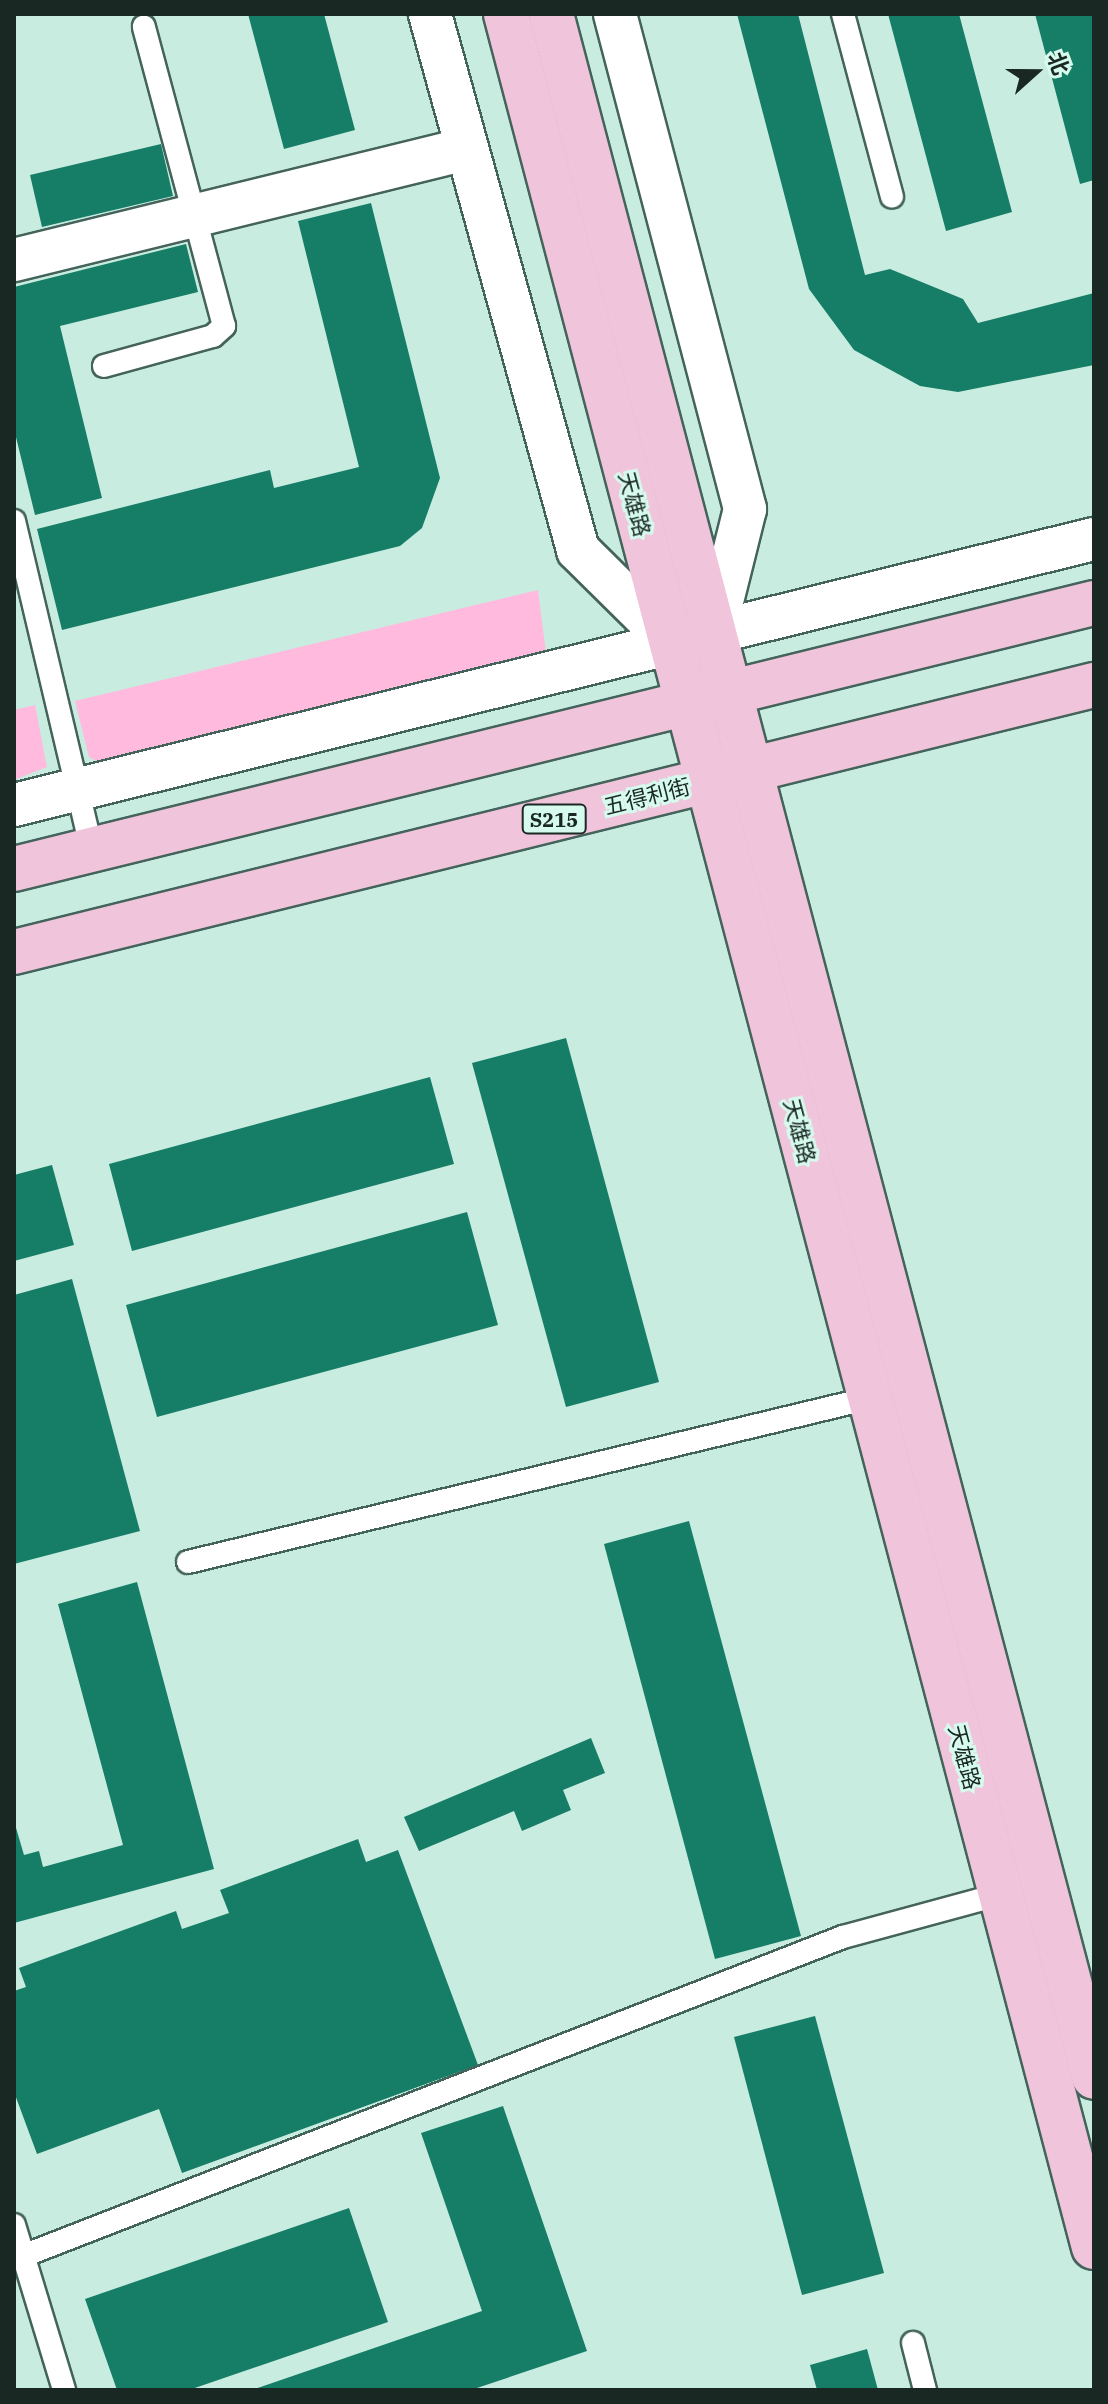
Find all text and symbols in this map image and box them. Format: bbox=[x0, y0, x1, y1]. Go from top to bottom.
north arrow bbox=[996, 32, 1076, 112]
text: 北 bbox=[1041, 48, 1076, 79]
street label: 天雄路 bbox=[614, 469, 656, 539]
street label: 五得利街 bbox=[601, 773, 693, 819]
road number: S215 bbox=[520, 803, 588, 835]
street label: 天雄路 bbox=[779, 1096, 821, 1166]
street label: 天雄路 bbox=[944, 1722, 986, 1792]

